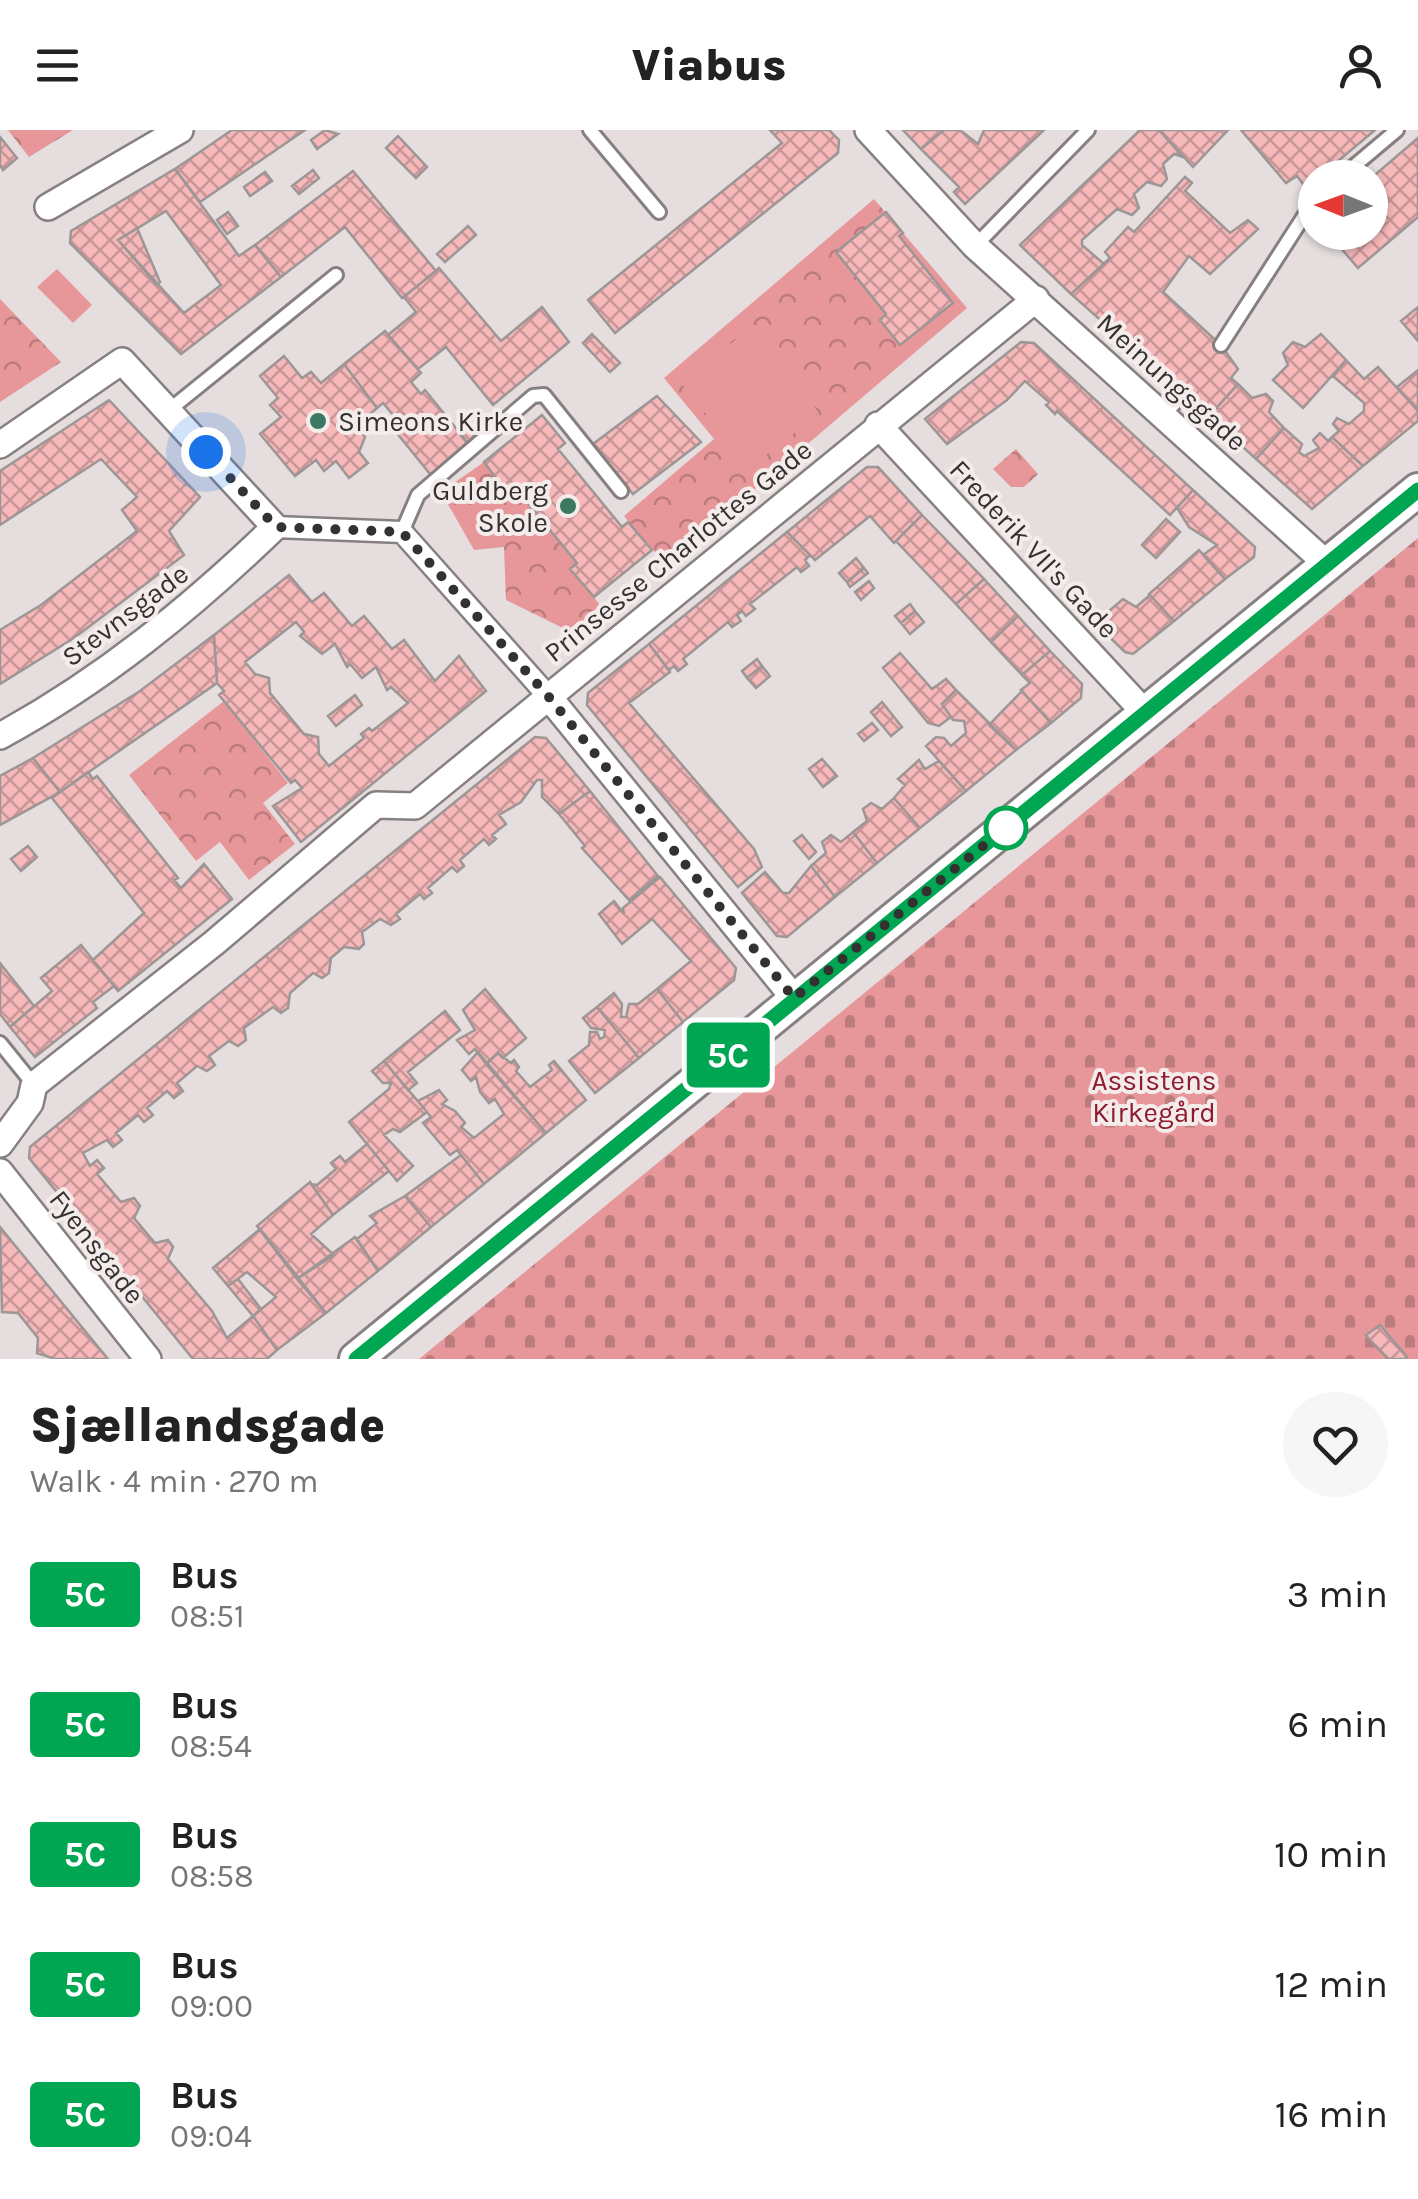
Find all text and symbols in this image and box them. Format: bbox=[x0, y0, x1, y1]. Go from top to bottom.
icon: menu bbox=[30, 38, 85, 93]
icon: person bbox=[1333, 38, 1388, 93]
text: Viabus bbox=[632, 39, 786, 91]
north arrow bbox=[1298, 160, 1388, 250]
map controls bbox=[1298, 160, 1388, 250]
street label: Meinungsgade bbox=[1090, 306, 1254, 458]
place label: Simeons Kirke bbox=[338, 405, 523, 438]
marker: Simeons Kirke bbox=[307, 410, 329, 432]
your location bbox=[181, 427, 231, 477]
street label: Prinsesse Charlottes Gade bbox=[538, 433, 818, 669]
street label: Frederik VII's Gade bbox=[943, 453, 1125, 645]
place label: Guldberg Skole bbox=[432, 474, 548, 539]
marker: Guldberg Skole bbox=[557, 495, 579, 517]
street label: Stevnsgade bbox=[55, 557, 195, 673]
unlabelled marker bbox=[985, 807, 1027, 849]
line badge: 5C bbox=[683, 1022, 773, 1088]
text: 5C bbox=[707, 1035, 749, 1076]
park label: Assistens Kirkegård bbox=[1091, 1064, 1217, 1129]
street label: Fyensgade bbox=[42, 1184, 152, 1310]
button: heart bbox=[1283, 1392, 1388, 1497]
text: Sjællandsgade bbox=[30, 1397, 385, 1453]
text: Walk · 4 min · 270 m bbox=[30, 1463, 318, 1500]
text: Bus bbox=[170, 1553, 239, 1598]
text: 3 min bbox=[1287, 1572, 1388, 1617]
text: 5C bbox=[64, 1574, 106, 1615]
text: 08:51 bbox=[170, 1598, 245, 1635]
text: Bus bbox=[170, 1683, 239, 1728]
text: 6 min bbox=[1287, 1702, 1388, 1747]
text: 5C bbox=[64, 1704, 106, 1745]
text: 08:54 bbox=[170, 1728, 252, 1765]
text: Bus bbox=[170, 1813, 239, 1858]
text: 10 min bbox=[1274, 1832, 1388, 1877]
text: 5C bbox=[64, 1834, 106, 1875]
text: 08:58 bbox=[170, 1858, 254, 1895]
text: Bus bbox=[170, 1943, 239, 1988]
text: 12 min bbox=[1275, 1962, 1388, 2007]
text: 5C bbox=[64, 1964, 106, 2005]
text: 09:00 bbox=[170, 1988, 253, 2025]
text: Bus bbox=[170, 2073, 239, 2118]
text: 16 min bbox=[1275, 2092, 1388, 2137]
text: 5C bbox=[64, 2094, 106, 2135]
text: 09:04 bbox=[170, 2118, 252, 2155]

